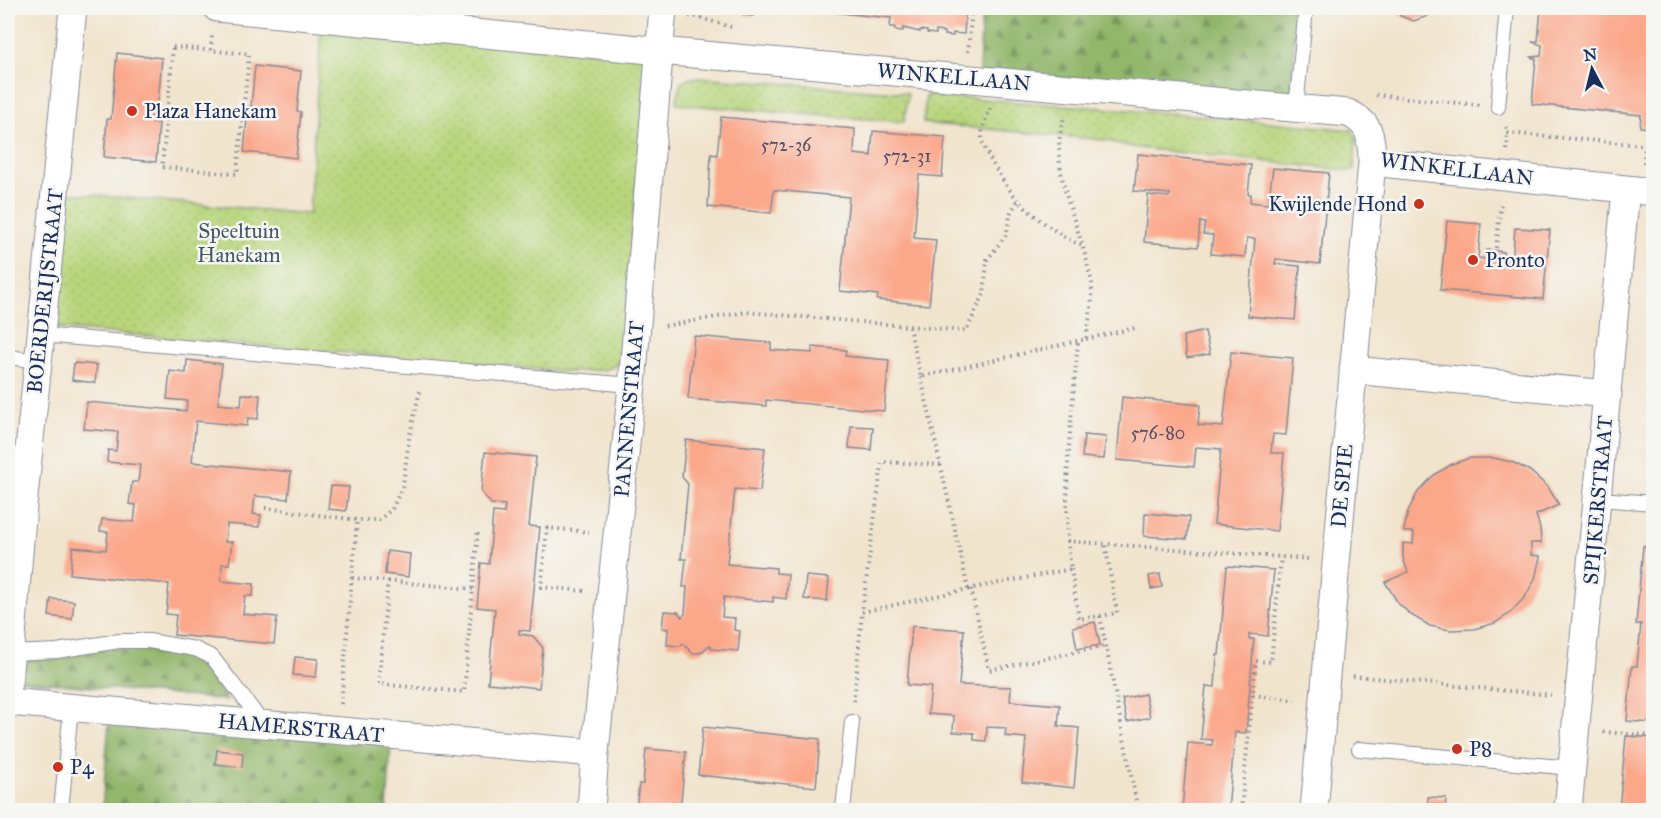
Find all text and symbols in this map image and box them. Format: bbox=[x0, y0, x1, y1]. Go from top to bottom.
north arrow bbox=[1562, 39, 1622, 99]
text: N bbox=[1582, 44, 1599, 65]
street label: WINKELLAAN bbox=[876, 57, 1032, 97]
place label: Plaza Hanekam bbox=[144, 98, 277, 124]
marker: Plaza Hanekam bbox=[125, 104, 139, 118]
house number: 572-36 bbox=[761, 134, 812, 156]
house number: 572-31 bbox=[883, 145, 931, 167]
street label: WINKELLAAN bbox=[1379, 147, 1535, 191]
street label: BOERDERIJSTRAAT bbox=[21, 187, 69, 395]
place label: Kwijlende Hond bbox=[1268, 191, 1407, 217]
marker: Kwijlende Hond bbox=[1412, 197, 1426, 211]
park label: Speeltuin Hanekam bbox=[197, 218, 281, 268]
place label: Pronto bbox=[1485, 247, 1545, 273]
marker: Pronto bbox=[1466, 253, 1480, 267]
street label: PANNENSTRAAT bbox=[608, 320, 650, 498]
street label: SPIJKERSTRAAT bbox=[1578, 414, 1618, 586]
house number: 576-80 bbox=[1131, 422, 1185, 444]
street label: DE SPIE bbox=[1325, 443, 1359, 529]
street label: HAMERSTRAAT bbox=[217, 708, 385, 748]
place label: P8 bbox=[1469, 736, 1492, 762]
marker: P8 bbox=[1450, 742, 1464, 756]
place label: P4 bbox=[70, 754, 95, 780]
marker: P4 bbox=[51, 760, 65, 774]

